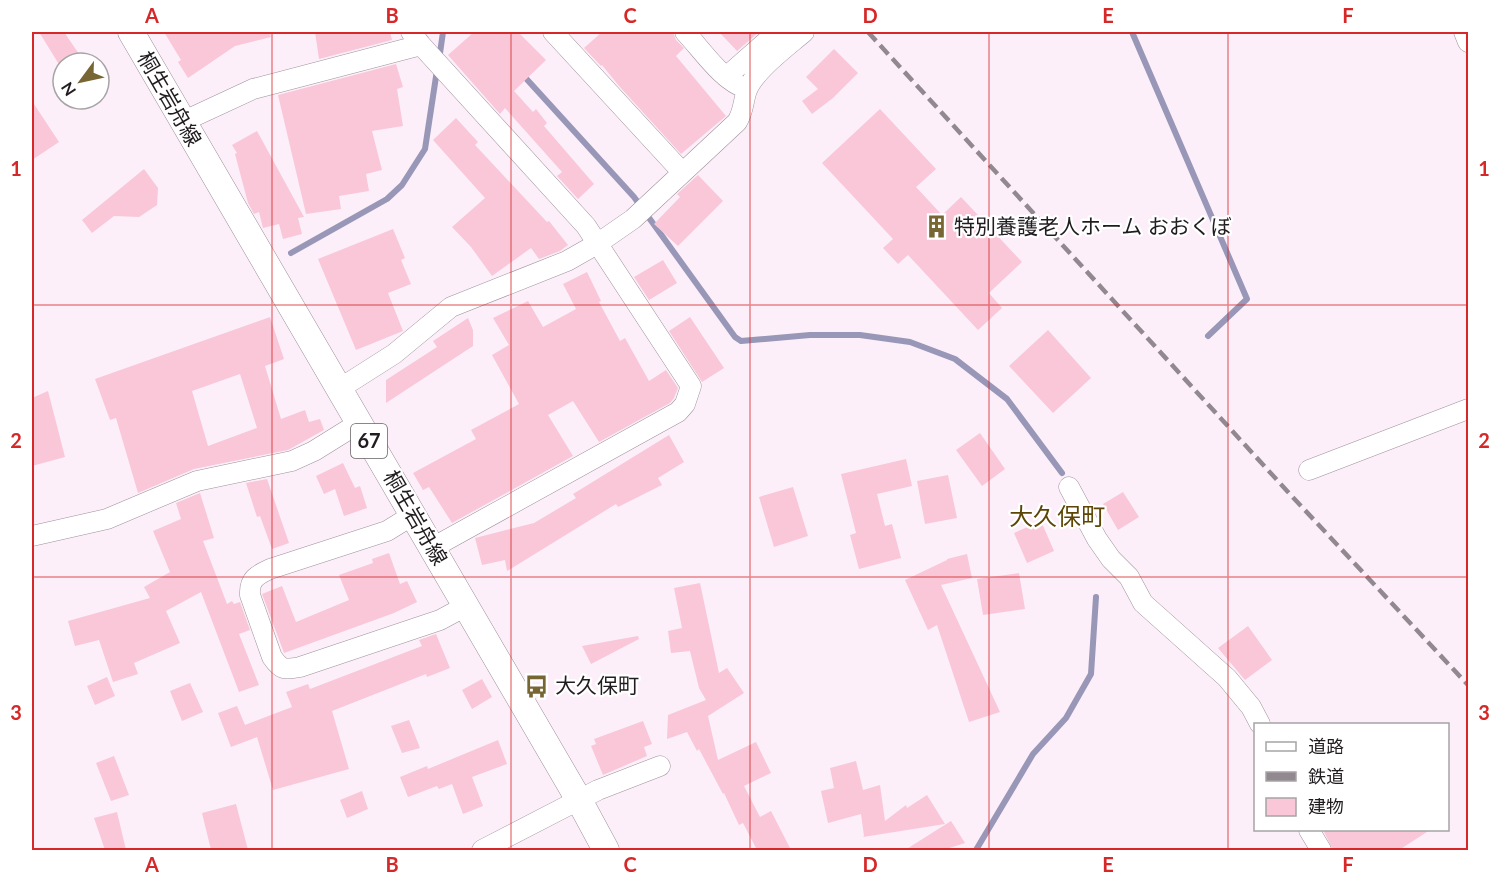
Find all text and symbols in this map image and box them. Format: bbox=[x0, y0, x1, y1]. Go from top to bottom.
text: A bbox=[144, 3, 159, 27]
text: B bbox=[385, 3, 399, 27]
text: C bbox=[623, 3, 637, 27]
text: D bbox=[862, 3, 878, 27]
text: E bbox=[1102, 3, 1114, 27]
text: F bbox=[1342, 3, 1354, 27]
street label: 桐生岩舟線 bbox=[133, 47, 207, 150]
north arrow bbox=[51, 51, 111, 111]
text: N bbox=[57, 79, 79, 100]
text: 1 bbox=[10, 156, 22, 180]
text: 1 bbox=[1478, 156, 1490, 180]
place label: 特別養護老人ホーム おおくぼ bbox=[954, 213, 1232, 238]
building icon: 特別養護老人ホーム おおくぼ bbox=[923, 214, 949, 240]
road number: 67 bbox=[351, 424, 387, 458]
text: 2 bbox=[10, 428, 22, 452]
text: 2 bbox=[1478, 428, 1490, 452]
street label: 桐生岩舟線 bbox=[379, 466, 453, 569]
district label: 大久保町 bbox=[1009, 501, 1105, 530]
place label: 大久保町 bbox=[555, 672, 639, 697]
bus stop icon: 大久保町 bbox=[524, 673, 550, 699]
text: 3 bbox=[10, 700, 22, 724]
text: 3 bbox=[1478, 700, 1490, 724]
legend bbox=[1254, 723, 1449, 831]
text: 道路 bbox=[1308, 735, 1344, 757]
text: 鉄道 bbox=[1308, 765, 1344, 787]
text: 建物 bbox=[1308, 795, 1344, 817]
text: A bbox=[144, 852, 159, 876]
text: B bbox=[385, 852, 399, 876]
text: C bbox=[623, 852, 637, 876]
text: D bbox=[862, 852, 878, 876]
text: E bbox=[1102, 852, 1114, 876]
text: F bbox=[1342, 852, 1354, 876]

